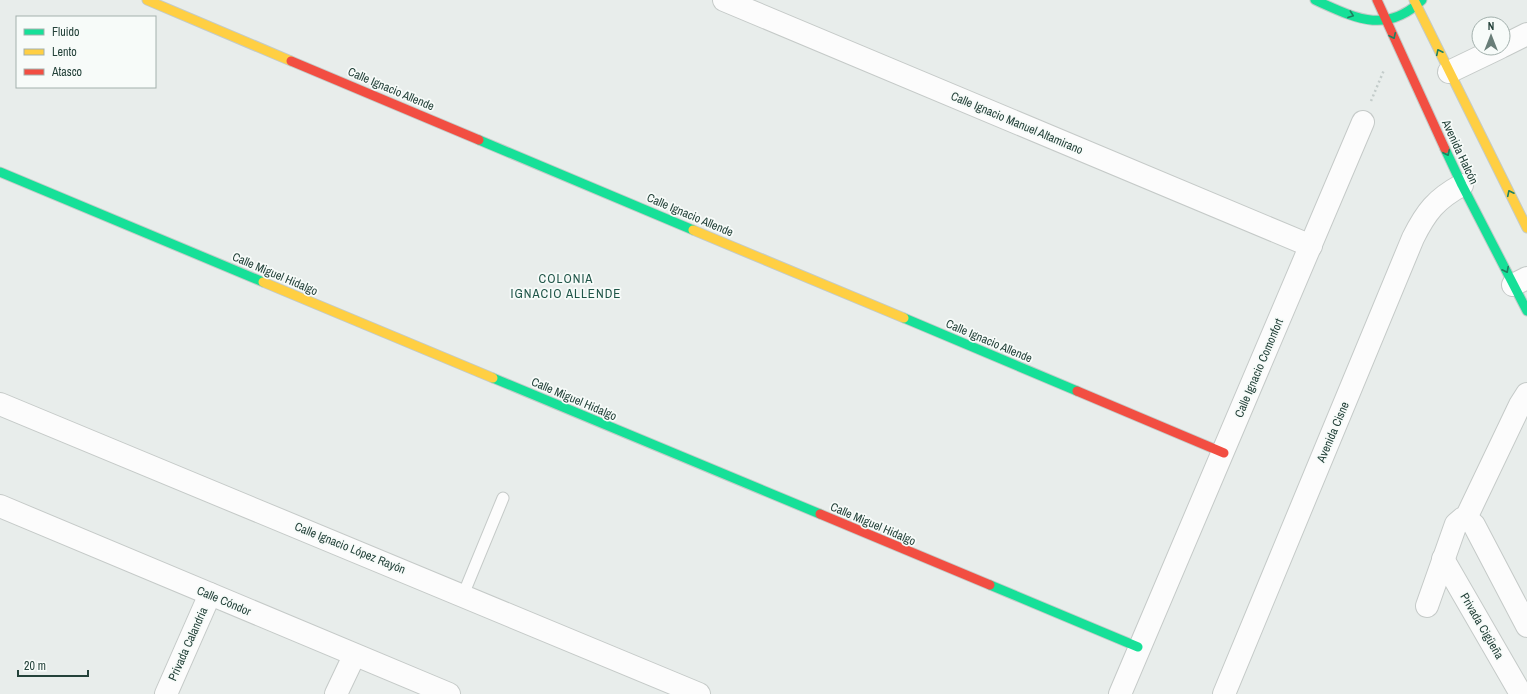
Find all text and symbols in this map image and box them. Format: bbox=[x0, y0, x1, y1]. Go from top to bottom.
one-way arrow bbox=[1347, 10, 1354, 19]
legend bbox=[16, 16, 156, 88]
north arrow bbox=[1471, 16, 1511, 56]
text: N bbox=[1488, 19, 1494, 33]
text: Fluido bbox=[52, 24, 79, 40]
one-way arrow bbox=[1388, 31, 1396, 39]
text: Lento bbox=[52, 44, 77, 60]
one-way arrow bbox=[1436, 49, 1444, 56]
text: Atasco bbox=[51, 64, 82, 80]
street label: Calle Ignacio Allende bbox=[345, 64, 437, 114]
street label: Calle Ignacio Manuel Altamirano bbox=[948, 88, 1086, 158]
street label: Avenida Halcón bbox=[1438, 116, 1482, 187]
one-way arrow bbox=[1442, 149, 1450, 157]
street label: Calle Ignacio Allende bbox=[644, 190, 736, 240]
one-way arrow bbox=[1507, 190, 1514, 198]
street label: Calle Miguel Hidalgo bbox=[230, 249, 320, 299]
one-way arrow bbox=[1501, 265, 1508, 273]
district label: COLONIA IGNACIO ALLENDE bbox=[511, 270, 621, 302]
street label: Calle Ignacio Allende bbox=[943, 316, 1035, 366]
street label: Calle Ignacio Comonfort bbox=[1231, 316, 1287, 420]
street label: Calle Miguel Hidalgo bbox=[529, 374, 619, 424]
street label: Avenida Cisne bbox=[1313, 399, 1353, 466]
street label: Calle Miguel Hidalgo bbox=[828, 499, 918, 549]
street label: Calle Ignacio López Rayón bbox=[292, 518, 408, 578]
street label: Calle Cóndor bbox=[194, 582, 254, 620]
street label: Privada Cigüeña bbox=[1457, 590, 1508, 662]
street label: Privada Calandria bbox=[165, 604, 212, 683]
scale bar bbox=[18, 652, 88, 678]
text: 20 m bbox=[24, 658, 46, 674]

